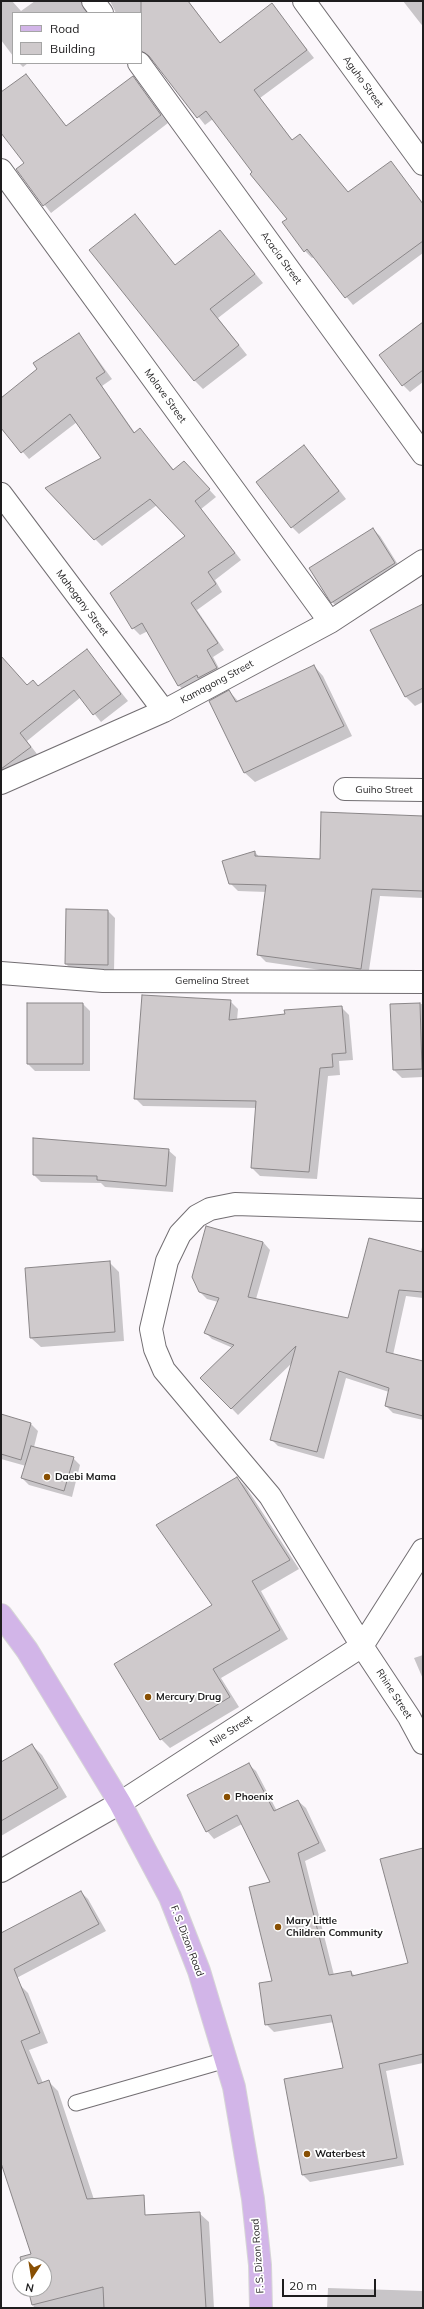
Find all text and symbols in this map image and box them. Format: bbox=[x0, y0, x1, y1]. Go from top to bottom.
legend bbox=[12, 12, 142, 64]
text: Road bbox=[50, 21, 79, 36]
text: Building bbox=[50, 41, 95, 56]
street label: Aguho Street bbox=[340, 54, 386, 110]
street label: Acacia Street bbox=[258, 229, 304, 287]
street label: Molave Street bbox=[141, 367, 189, 425]
street label: Mahogany Street bbox=[53, 568, 111, 638]
street label: Kamagong Street bbox=[178, 658, 256, 706]
street label: Guiho Street bbox=[355, 784, 413, 796]
street label: Gemelina Street bbox=[175, 975, 249, 987]
place label: Daebi Mama bbox=[55, 1471, 116, 1483]
marker: Daebi Mama bbox=[42, 1472, 52, 1482]
street label: Rhine Street bbox=[374, 1667, 414, 1721]
place label: Mercury Drug bbox=[156, 1691, 221, 1703]
marker: Mercury Drug bbox=[143, 1692, 153, 1702]
street label: Nile Street bbox=[208, 1713, 254, 1749]
place label: Phoenix bbox=[235, 1791, 273, 1803]
marker: Phoenix bbox=[222, 1792, 232, 1802]
street label: F. S. Dizon Road bbox=[168, 1904, 206, 1978]
place label: Mary Little Children Community bbox=[286, 1915, 383, 1938]
marker: Mary Little Children Community bbox=[273, 1922, 283, 1932]
place label: Waterbest bbox=[315, 2148, 365, 2160]
marker: Waterbest bbox=[302, 2149, 312, 2159]
street label: F. S. Dizon Road bbox=[249, 2218, 267, 2294]
north arrow bbox=[12, 2257, 52, 2297]
scale bar bbox=[284, 2271, 378, 2297]
text: 20 m bbox=[289, 2278, 317, 2293]
text: N bbox=[24, 2280, 35, 2295]

